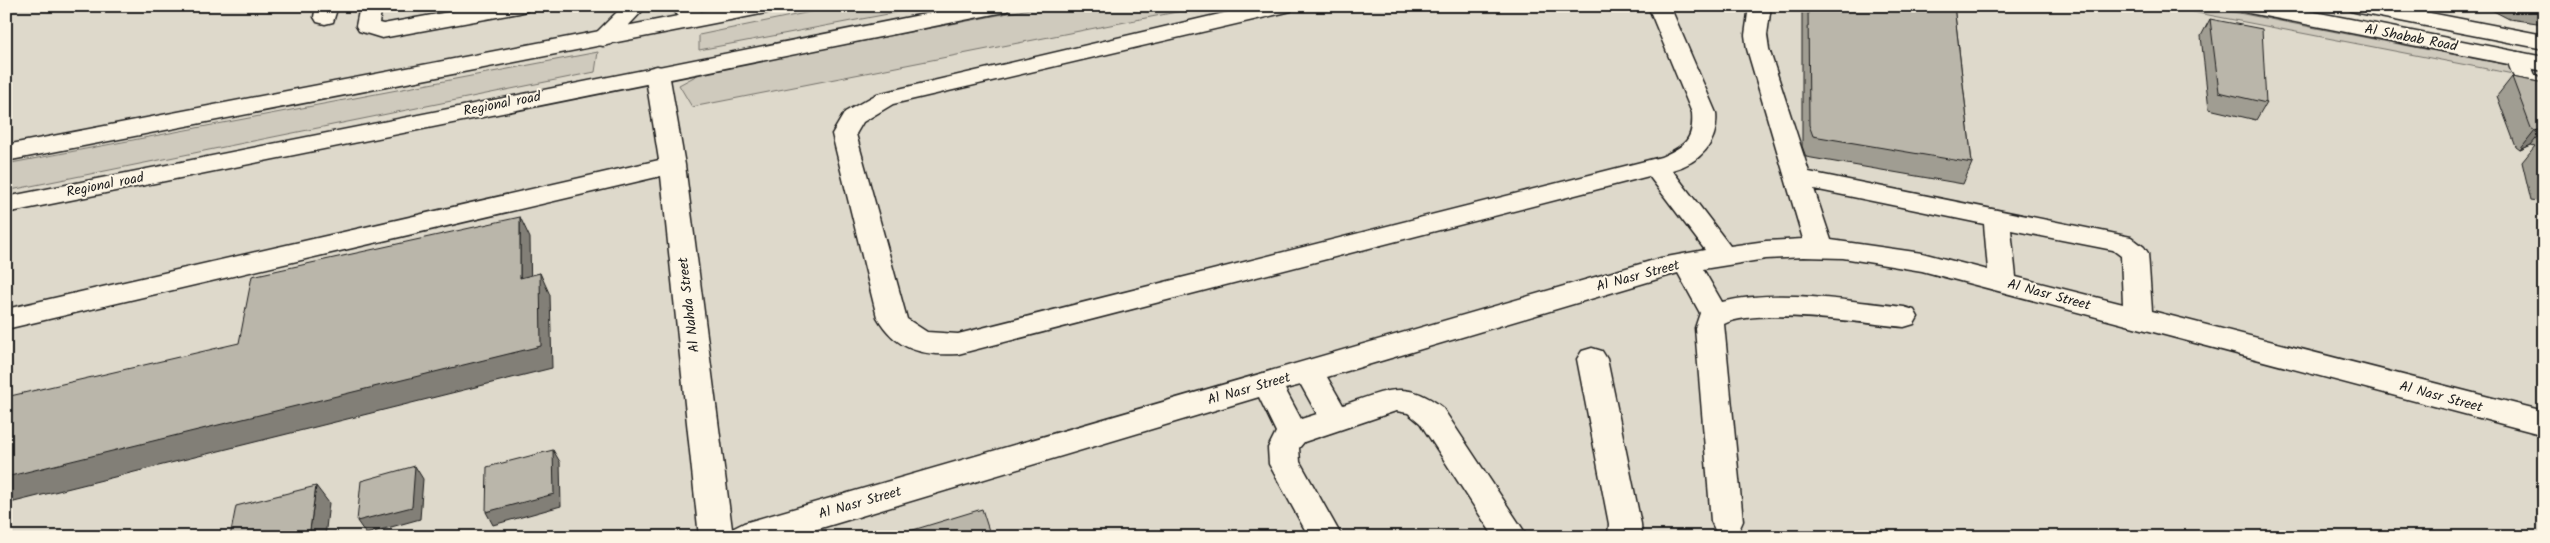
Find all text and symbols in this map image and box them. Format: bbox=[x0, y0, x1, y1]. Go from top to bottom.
street label: Al Shabab Road bbox=[2363, 18, 2460, 58]
street label: Regional road bbox=[461, 86, 544, 122]
street label: Regional road bbox=[64, 167, 147, 203]
street label: Al Nasr Street bbox=[1594, 254, 1683, 298]
street label: Al Nahda Street bbox=[672, 256, 706, 354]
street label: Al Nasr Street bbox=[2005, 273, 2094, 317]
street label: Al Nasr Street bbox=[1205, 367, 1294, 411]
street label: Al Nasr Street bbox=[2397, 375, 2486, 419]
street label: Al Nasr Street bbox=[816, 481, 905, 525]

